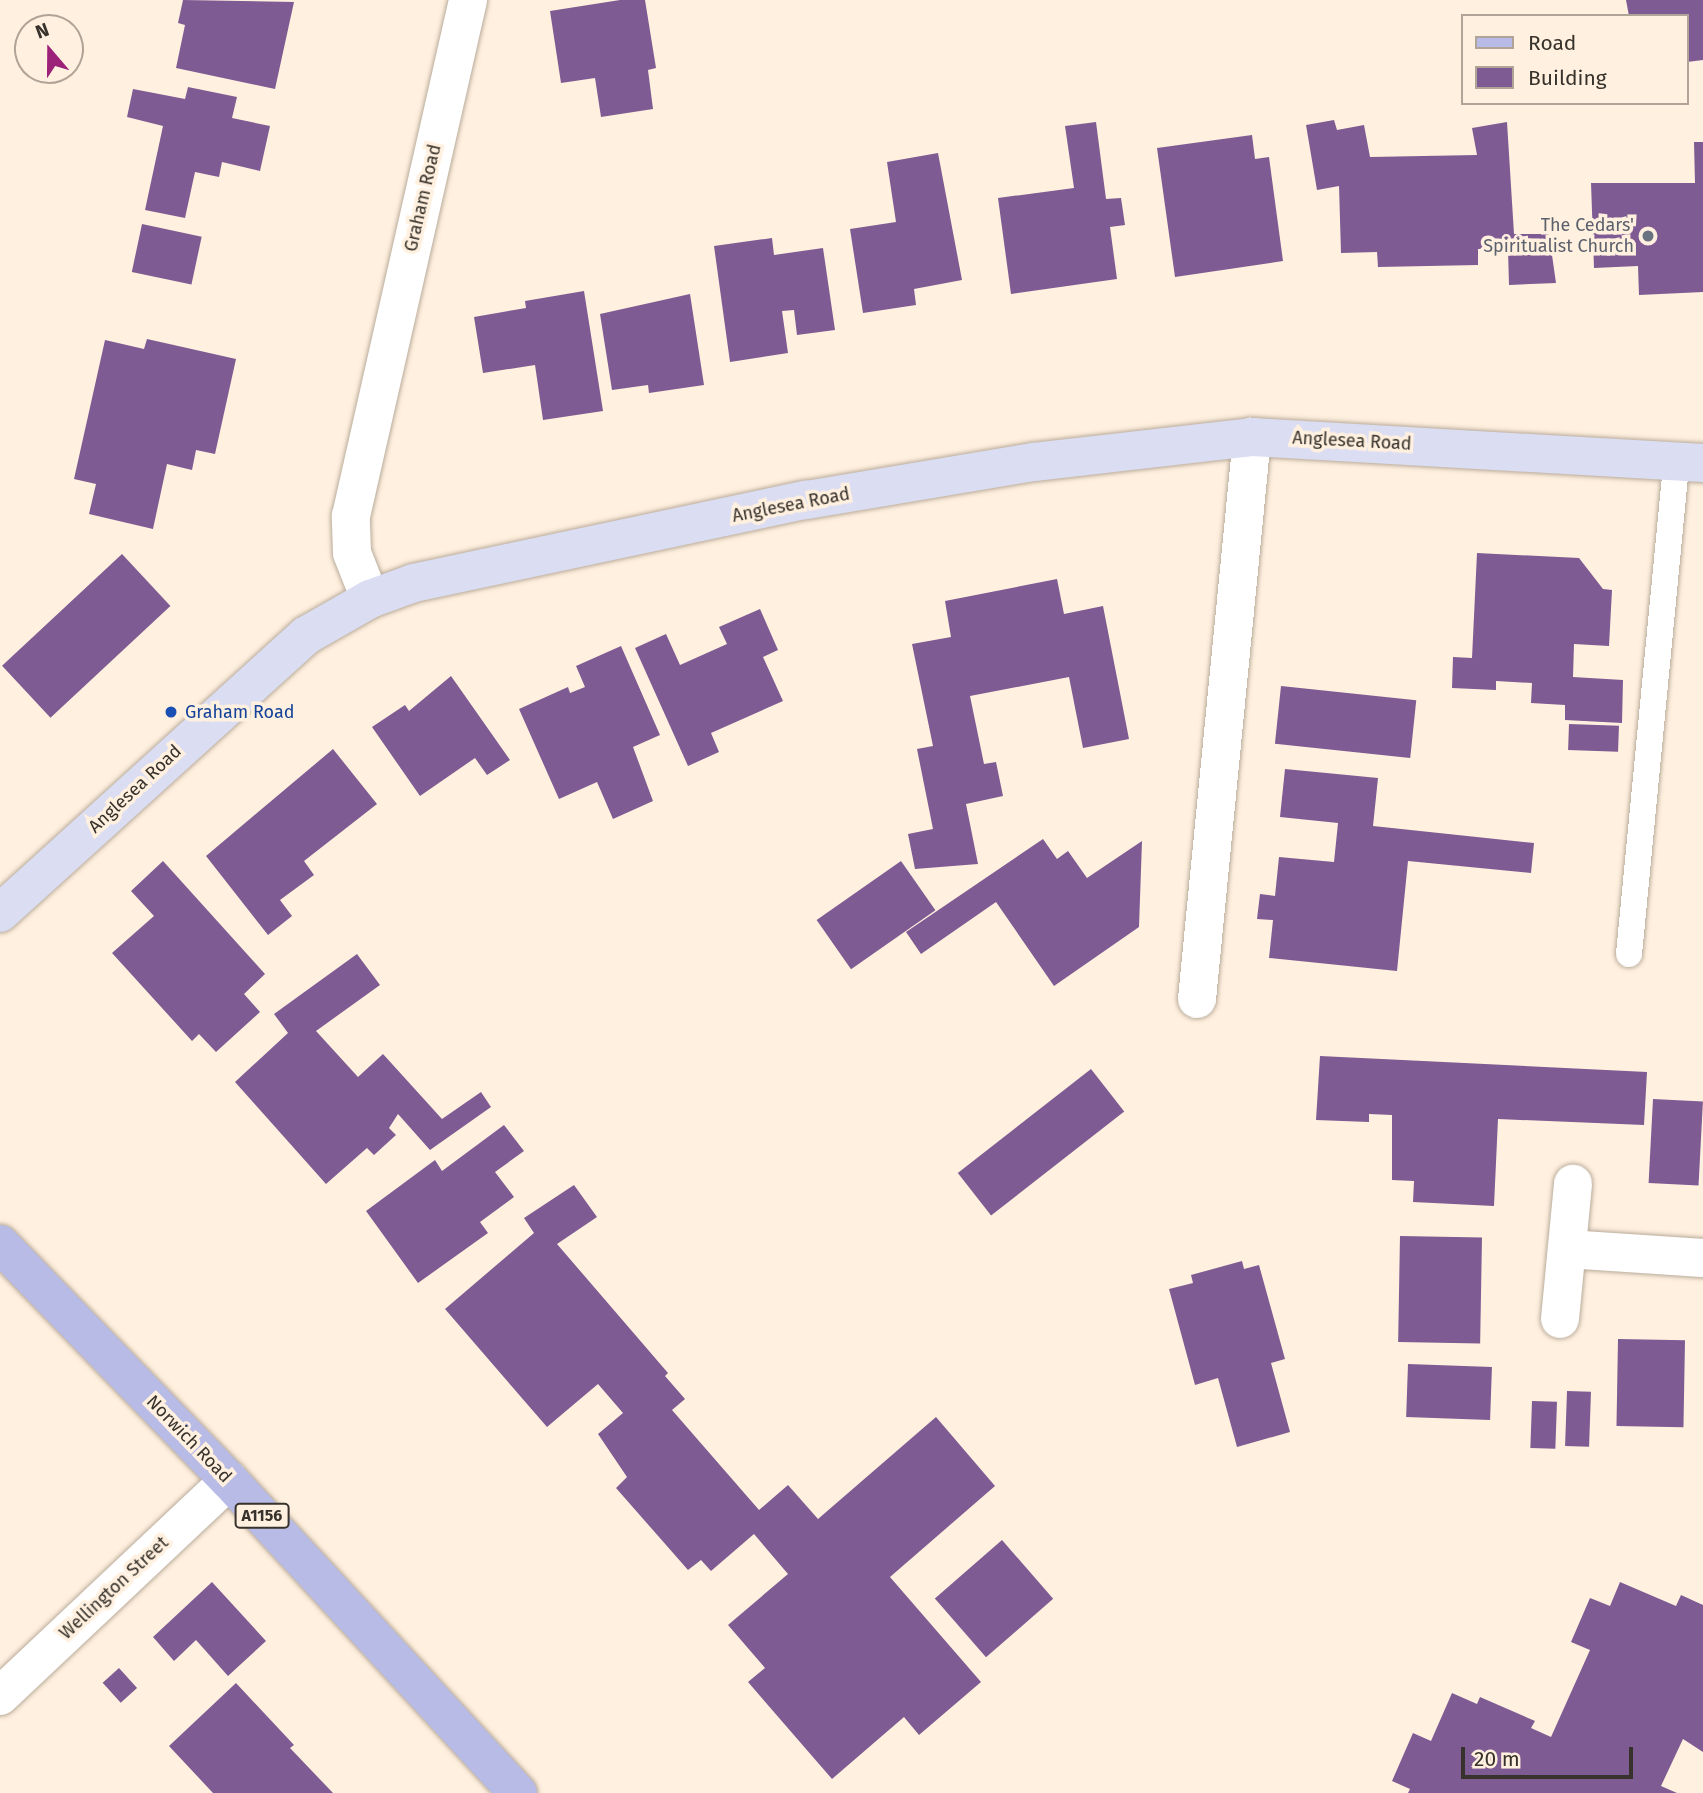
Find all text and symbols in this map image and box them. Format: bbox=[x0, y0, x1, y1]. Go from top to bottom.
north arrow bbox=[14, 14, 84, 84]
legend bbox=[1462, 14, 1689, 105]
text: N bbox=[32, 18, 52, 44]
text: Road bbox=[1528, 30, 1576, 56]
text: Building bbox=[1528, 65, 1607, 91]
street label: Graham Road bbox=[400, 142, 446, 254]
place label: The Cedars' Spiritualist Church bbox=[1483, 215, 1634, 258]
marker: The Cedars' Spiritualist Church bbox=[1640, 228, 1656, 244]
street label: Anglesea Road bbox=[1292, 427, 1412, 455]
street label: Anglesea Road bbox=[730, 483, 852, 527]
place label: Graham Road bbox=[185, 701, 295, 723]
marker: Graham Road bbox=[163, 704, 179, 720]
street label: Anglesea Road bbox=[84, 740, 186, 838]
street label: Norwich Road bbox=[142, 1391, 236, 1487]
road number: A1156 bbox=[234, 1504, 290, 1528]
street label: Wellington Street bbox=[55, 1532, 173, 1644]
scale bar bbox=[1465, 1734, 1636, 1778]
text: 20 m bbox=[1474, 1746, 1520, 1772]

